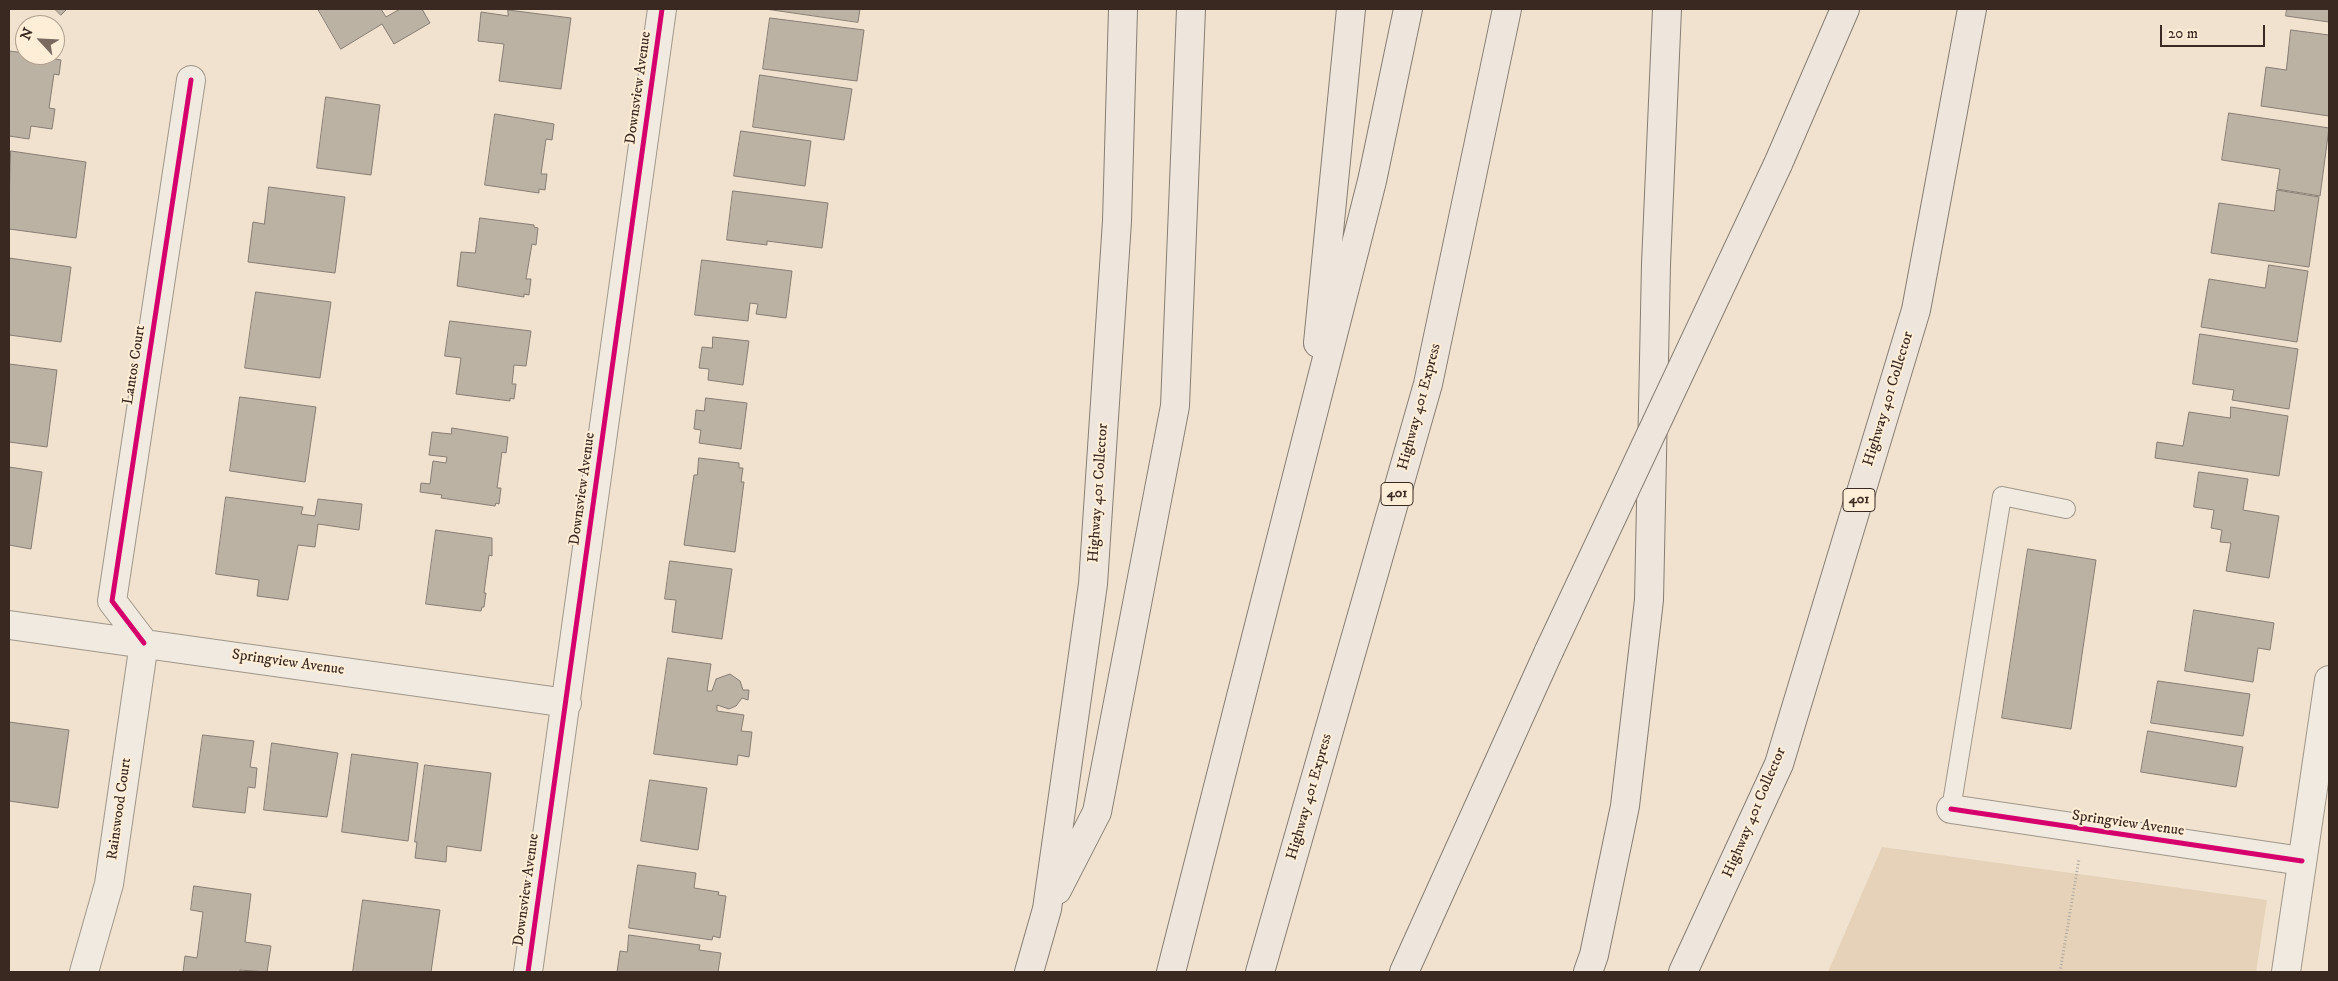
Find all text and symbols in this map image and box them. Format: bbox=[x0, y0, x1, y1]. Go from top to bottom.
north arrow bbox=[15, 15, 65, 65]
scale bar bbox=[2163, 15, 2268, 47]
text: 20 m bbox=[2168, 24, 2198, 43]
text: N bbox=[17, 25, 38, 43]
street label: Downsview Avenue bbox=[622, 31, 656, 145]
street label: Lantos Court bbox=[120, 324, 150, 406]
street label: Highway 401 Collector bbox=[1860, 330, 1918, 468]
street label: Highway 401 Express bbox=[1394, 342, 1446, 472]
street label: Highway 401 Collector bbox=[1085, 423, 1113, 563]
street label: Downsview Avenue bbox=[566, 432, 600, 546]
road number: 401 bbox=[1381, 482, 1413, 506]
road number: 401 bbox=[1843, 488, 1875, 512]
street label: Springview Avenue bbox=[231, 646, 345, 680]
street label: Highway 401 Express bbox=[1283, 732, 1337, 862]
street label: Highway 401 Collector bbox=[1719, 745, 1791, 881]
street label: Rainswood Court bbox=[104, 757, 136, 861]
street label: Springview Avenue bbox=[2071, 807, 2185, 841]
street label: Downsview Avenue bbox=[510, 833, 544, 947]

